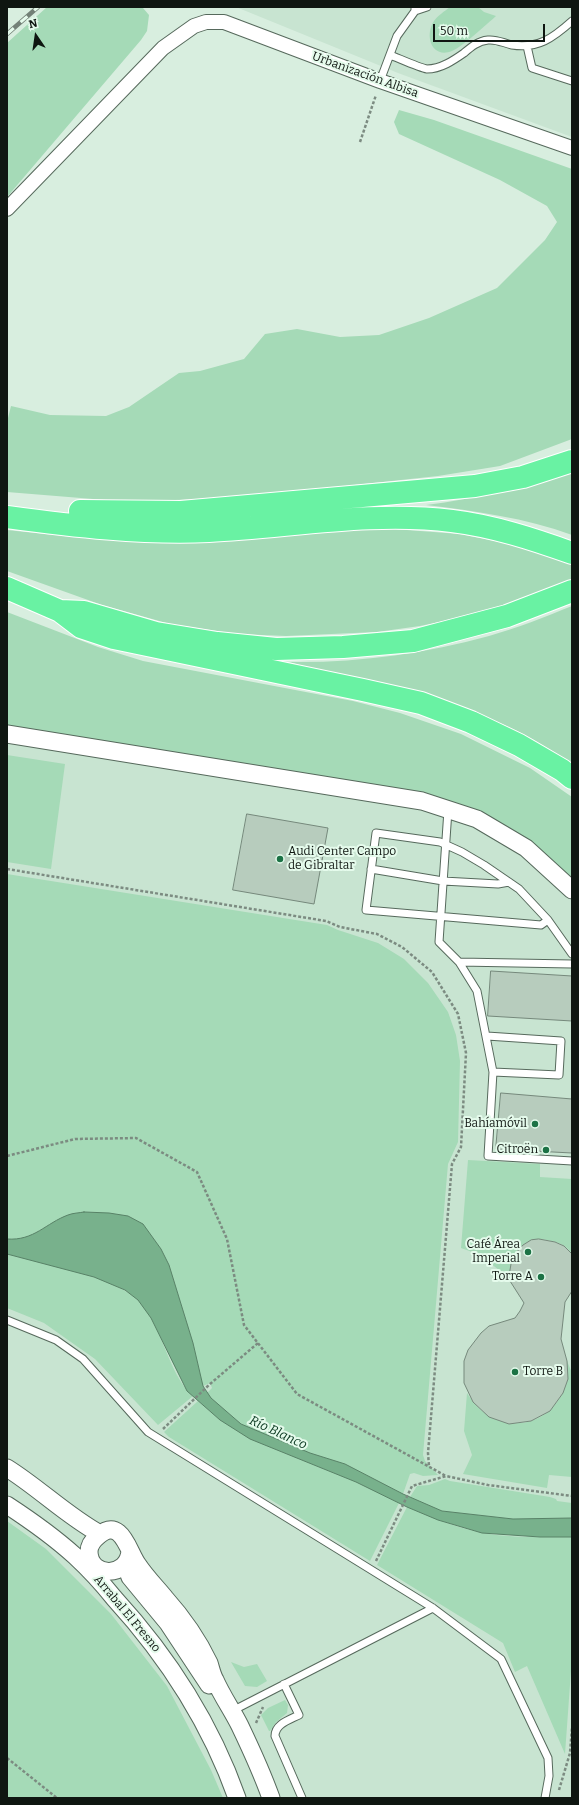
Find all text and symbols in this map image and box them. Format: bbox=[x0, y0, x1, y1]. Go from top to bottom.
north arrow bbox=[16, 16, 56, 56]
scale bar bbox=[435, 16, 547, 42]
text: N bbox=[28, 17, 39, 31]
text: 50 m bbox=[440, 24, 468, 38]
street label: Urbanización Albisa bbox=[310, 49, 420, 101]
place label: Audi Center Campo de Gibraltar bbox=[288, 845, 396, 873]
marker: Audi Center Campo de Gibraltar bbox=[275, 854, 285, 864]
place label: Bahíamóvil bbox=[464, 1117, 527, 1131]
marker: Bahíamóvil bbox=[530, 1119, 540, 1129]
place label: Citroën bbox=[497, 1143, 538, 1157]
marker: Citroën bbox=[541, 1145, 551, 1155]
place label: Café Área Imperial bbox=[466, 1238, 520, 1266]
marker: Café Área Imperial bbox=[523, 1247, 533, 1257]
place label: Torre A bbox=[492, 1270, 533, 1284]
marker: Torre A bbox=[536, 1272, 546, 1282]
place label: Torre B bbox=[523, 1365, 563, 1379]
marker: Torre B bbox=[510, 1367, 520, 1377]
water label: Río Blanco bbox=[247, 1413, 309, 1453]
street label: Arrabal El Fresno bbox=[91, 1573, 163, 1655]

